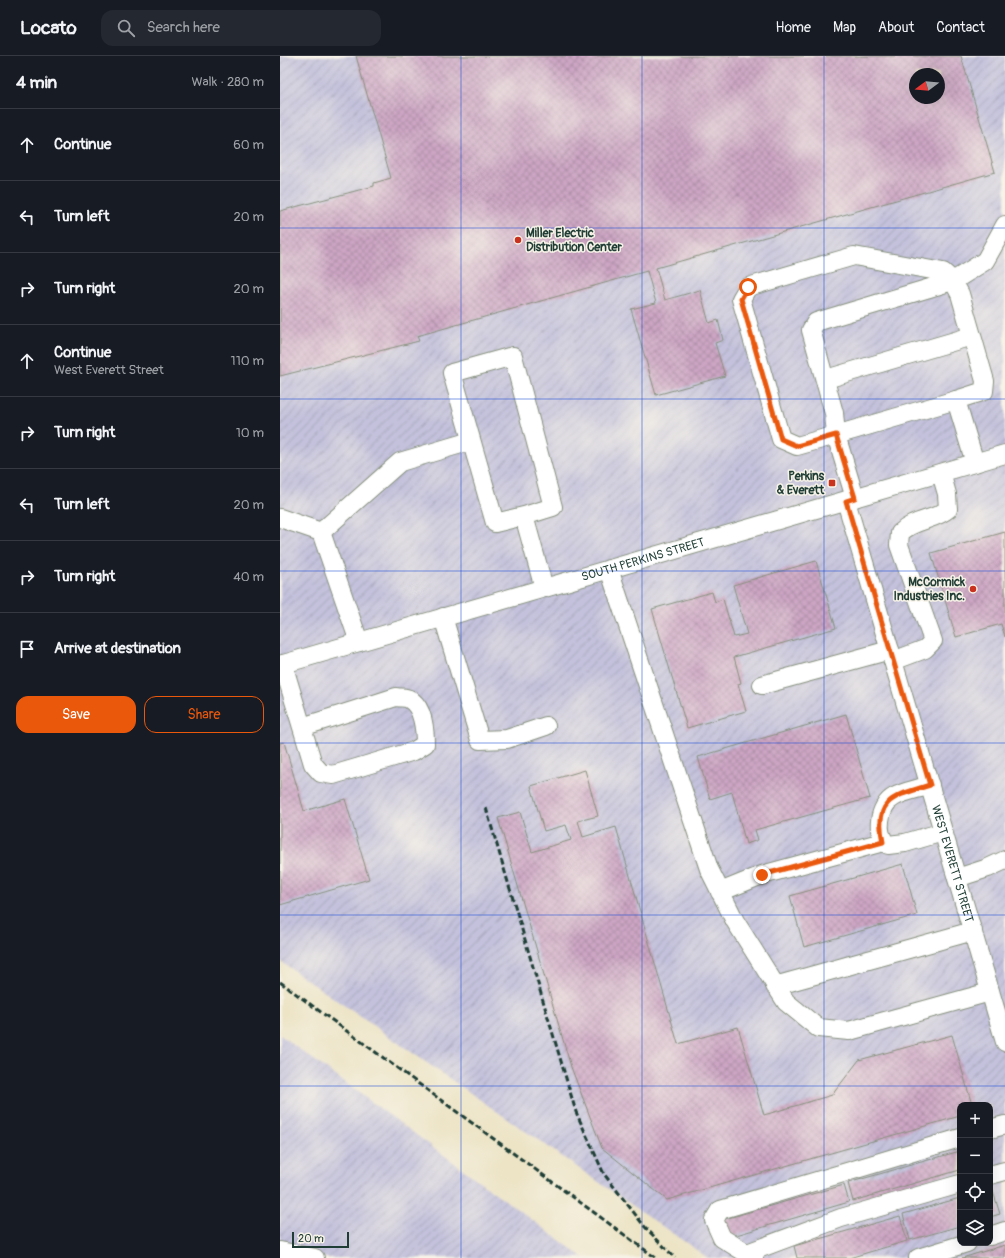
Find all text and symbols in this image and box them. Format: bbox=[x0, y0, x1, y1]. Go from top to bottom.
search box bbox=[101, 10, 381, 46]
text: Locato bbox=[20, 16, 77, 40]
icon: search bbox=[115, 17, 137, 39]
text: Search here bbox=[147, 18, 220, 37]
text: Home bbox=[776, 19, 811, 36]
text: Map bbox=[833, 19, 856, 36]
text: About bbox=[878, 19, 914, 36]
text: Contact bbox=[936, 19, 985, 36]
north arrow bbox=[909, 68, 945, 104]
text: 4 min bbox=[16, 72, 57, 93]
text: Walk · 280 m bbox=[191, 74, 264, 90]
icon: ahead bbox=[16, 134, 38, 156]
text: Continue bbox=[54, 135, 112, 154]
text: 60 m bbox=[233, 137, 264, 153]
icon: left bbox=[16, 206, 38, 228]
text: Turn left bbox=[54, 207, 110, 226]
text: 20 m bbox=[233, 209, 264, 225]
place label: Miller Electric Distribution Center bbox=[526, 226, 622, 255]
marker: Miller Electric Distribution Center bbox=[513, 235, 523, 245]
icon: right bbox=[16, 278, 38, 300]
route start bbox=[739, 278, 757, 296]
text: Turn right bbox=[54, 279, 115, 298]
text: 20 m bbox=[233, 281, 264, 297]
text: Continue bbox=[54, 343, 112, 362]
icon: ahead bbox=[16, 350, 38, 372]
text: 110 m bbox=[231, 353, 264, 369]
text: West Everett Street bbox=[54, 362, 164, 378]
icon: right bbox=[16, 422, 38, 444]
text: Turn right bbox=[54, 423, 115, 442]
text: 10 m bbox=[236, 425, 264, 441]
place label: Perkins & Everett bbox=[777, 469, 825, 498]
marker: Perkins & Everett bbox=[827, 478, 837, 488]
icon: left bbox=[16, 494, 38, 516]
text: Turn left bbox=[54, 495, 110, 514]
text: 20 m bbox=[233, 497, 264, 513]
street label: SOUTH PERKINS STREET bbox=[580, 535, 707, 585]
icon: right bbox=[16, 566, 38, 588]
text: Turn right bbox=[54, 567, 115, 586]
text: 40 m bbox=[233, 569, 264, 585]
place label: McCormick Industries Inc. bbox=[894, 575, 966, 604]
marker: McCormick Industries Inc. bbox=[968, 584, 978, 594]
icon: arrive bbox=[16, 638, 38, 660]
text: Arrive at destination bbox=[54, 639, 181, 658]
button: Save bbox=[16, 696, 136, 733]
button: Share bbox=[144, 696, 264, 733]
street label: WEST EVERETT STREET bbox=[928, 803, 977, 924]
route end bbox=[753, 866, 771, 884]
map controls bbox=[957, 1102, 993, 1246]
button: + bbox=[957, 1102, 993, 1138]
button: − bbox=[957, 1138, 993, 1174]
button: locate bbox=[957, 1174, 993, 1210]
button: layers bbox=[957, 1210, 993, 1246]
scale bar bbox=[292, 1230, 349, 1249]
text: 20 m bbox=[298, 1232, 324, 1245]

